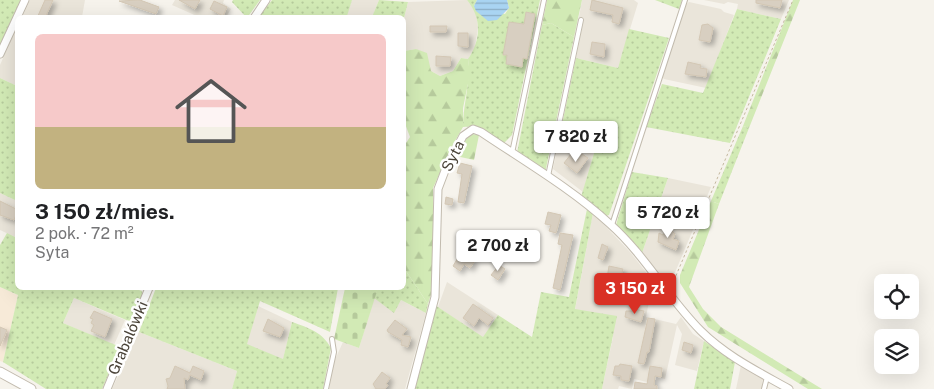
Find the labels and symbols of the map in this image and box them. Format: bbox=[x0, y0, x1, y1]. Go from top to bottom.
pin: 7 820 zł bbox=[524, 120, 628, 163]
street label: Syta bbox=[438, 138, 467, 174]
pin: 5 720 zł bbox=[616, 196, 720, 239]
pin: 2 700 zł bbox=[446, 230, 550, 272]
pin: 3 150 zł bbox=[583, 272, 687, 315]
street label: Grabalówki bbox=[104, 298, 151, 377]

